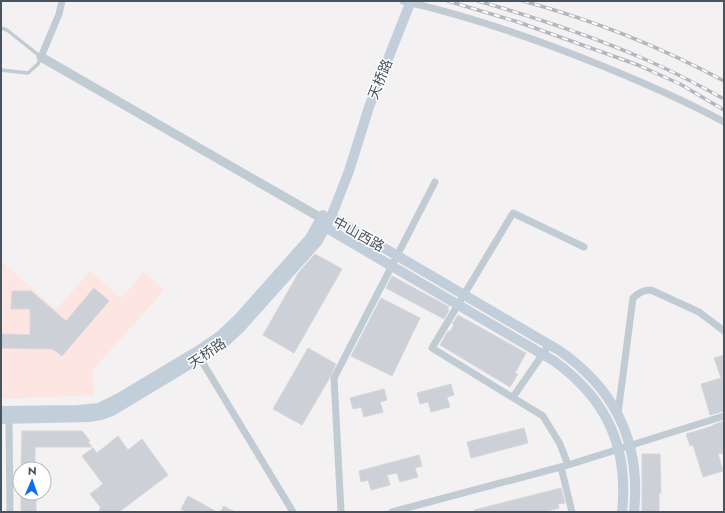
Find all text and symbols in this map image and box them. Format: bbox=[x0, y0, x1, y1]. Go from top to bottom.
street label: 天桥路 bbox=[363, 56, 397, 102]
street label: 中山西路 bbox=[330, 212, 388, 256]
street label: 天桥路 bbox=[184, 333, 230, 373]
north arrow bbox=[12, 461, 52, 501]
text: N bbox=[28, 463, 37, 479]

